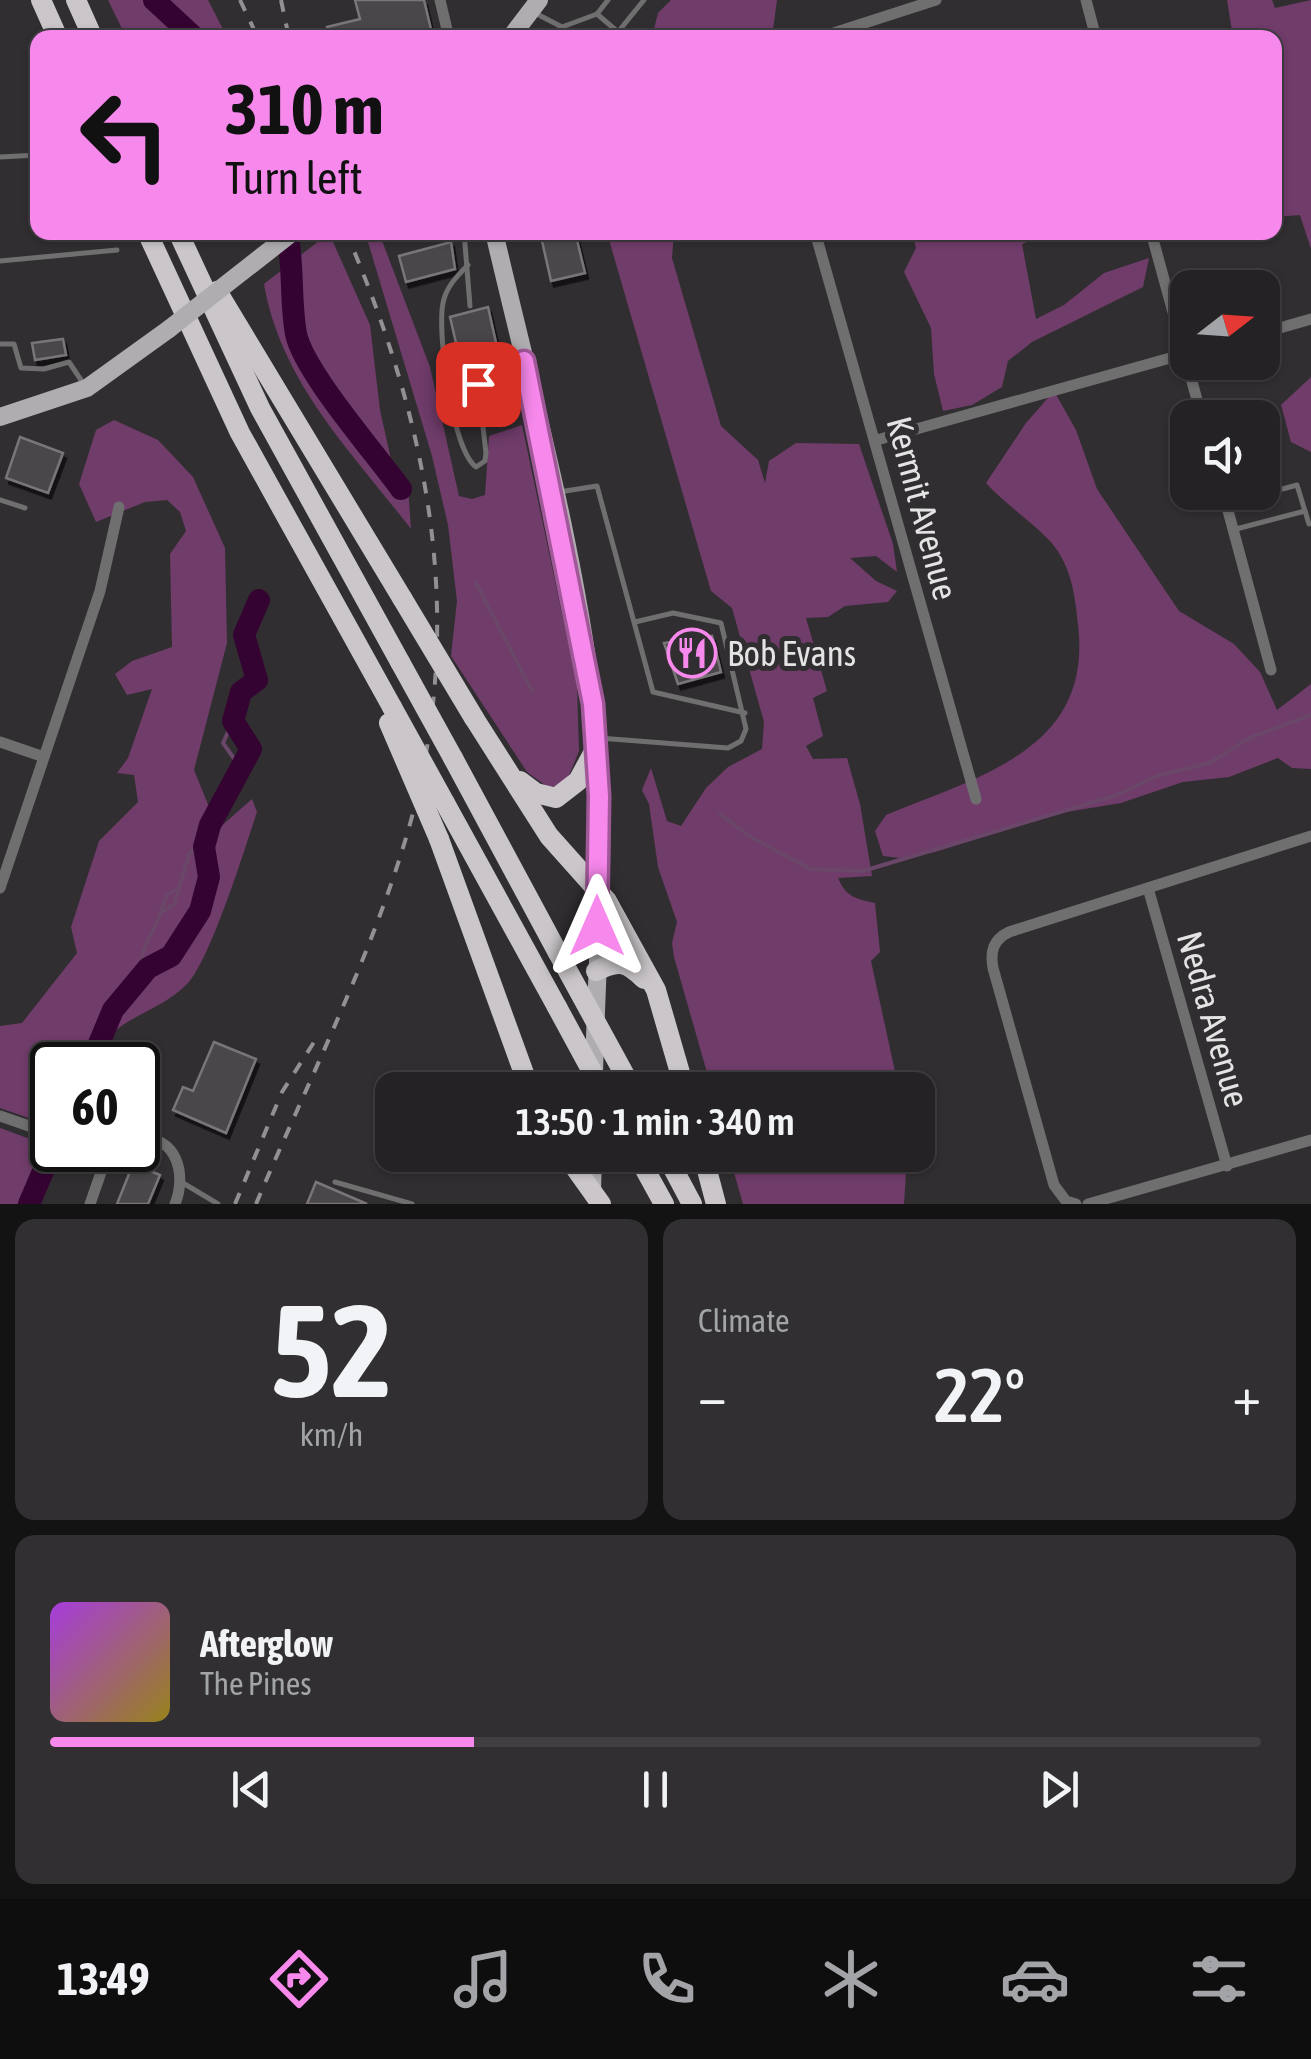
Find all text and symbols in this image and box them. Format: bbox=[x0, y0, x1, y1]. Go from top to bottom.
text: 310 m bbox=[225, 69, 384, 149]
icon: left bbox=[60, 70, 190, 200]
text: Turn left bbox=[225, 152, 363, 204]
north arrow bbox=[1170, 270, 1280, 380]
map controls bbox=[1170, 270, 1280, 510]
pin bbox=[436, 342, 521, 427]
icon: arrive bbox=[451, 357, 506, 412]
button: sound bbox=[1170, 400, 1280, 510]
street label: Kermit Avenue bbox=[879, 412, 967, 604]
restaurant icon: Bob Evans bbox=[666, 627, 718, 679]
place label: Bob Evans bbox=[727, 633, 856, 673]
position arrow bbox=[545, 874, 649, 978]
street label: Nedra Avenue bbox=[1170, 927, 1258, 1111]
speed limit sign: 60 bbox=[30, 1042, 160, 1172]
text: 13:50 · 1 min · 340 m bbox=[515, 1100, 795, 1143]
text: 52 bbox=[270, 1276, 393, 1425]
text: Climate bbox=[698, 1302, 790, 1339]
text: 22° bbox=[934, 1352, 1025, 1438]
text: − bbox=[698, 1364, 727, 1427]
text: + bbox=[1232, 1364, 1261, 1427]
text: km/h bbox=[300, 1416, 363, 1453]
text: Afterglow bbox=[200, 1622, 333, 1665]
text: The Pines bbox=[200, 1665, 312, 1702]
icon: previous bbox=[224, 1762, 279, 1817]
icon: pause bbox=[628, 1762, 683, 1817]
icon: next bbox=[1032, 1762, 1087, 1817]
icon: directions bbox=[264, 1944, 334, 2014]
icon: music bbox=[448, 1944, 518, 2014]
icon: phone bbox=[632, 1944, 702, 2014]
icon: climate bbox=[816, 1944, 886, 2014]
icon: car bbox=[1000, 1944, 1070, 2014]
icon: filters bbox=[1184, 1944, 1254, 2014]
text: 13:49 bbox=[57, 1953, 150, 2005]

